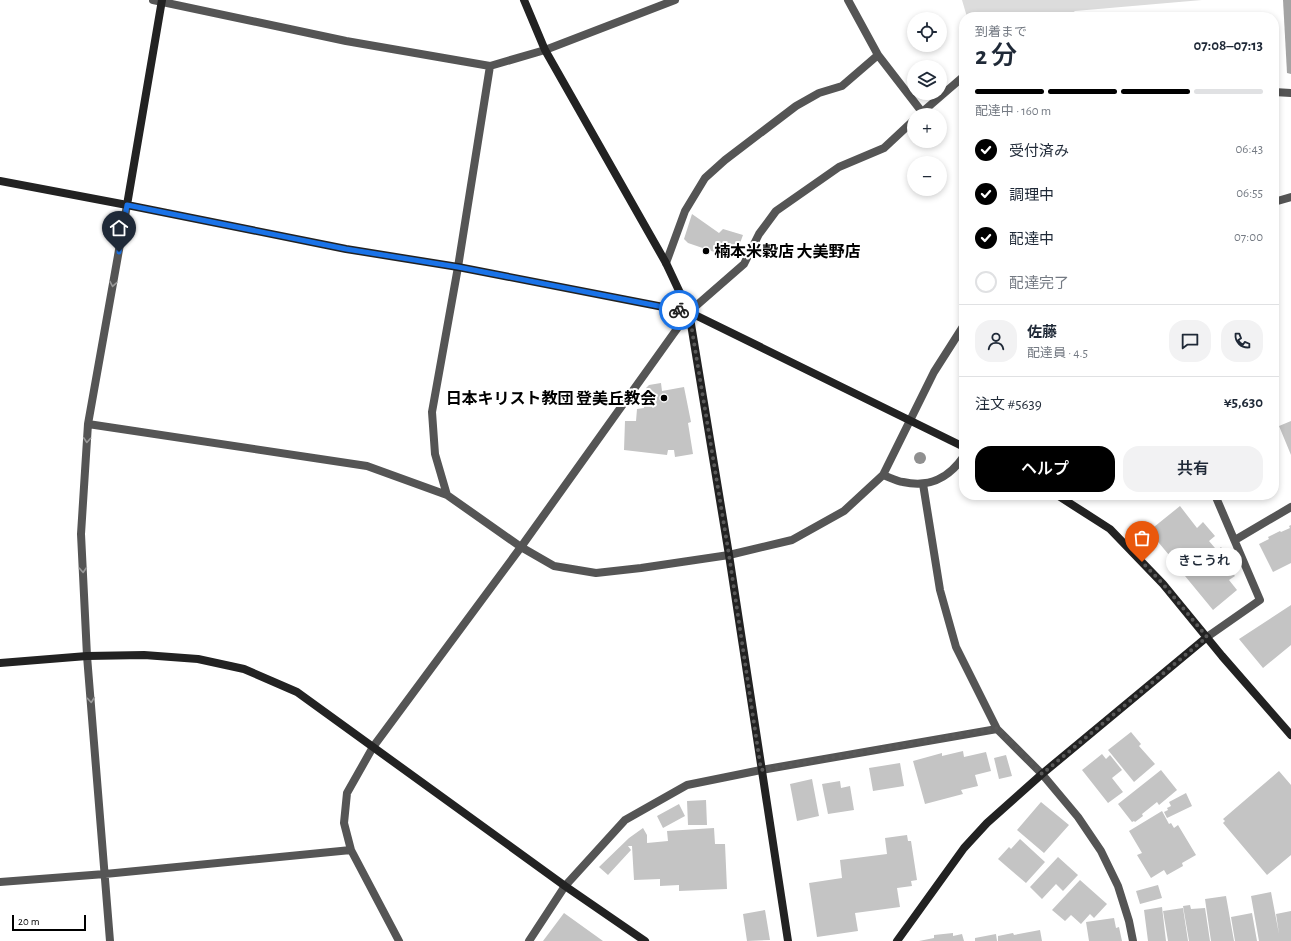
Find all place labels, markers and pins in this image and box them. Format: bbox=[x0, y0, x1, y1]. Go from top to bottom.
pin bbox=[102, 211, 136, 252]
place label: 楠本米穀店 大美野店 bbox=[714, 243, 860, 260]
marker: 楠本米穀店 大美野店 bbox=[701, 246, 711, 256]
place label: 日本キリスト教団 登美丘教会 bbox=[446, 390, 656, 407]
marker: 日本キリスト教団 登美丘教会 bbox=[659, 393, 669, 403]
pin bbox=[1125, 521, 1159, 562]
callout: きこうれ bbox=[1166, 548, 1242, 576]

